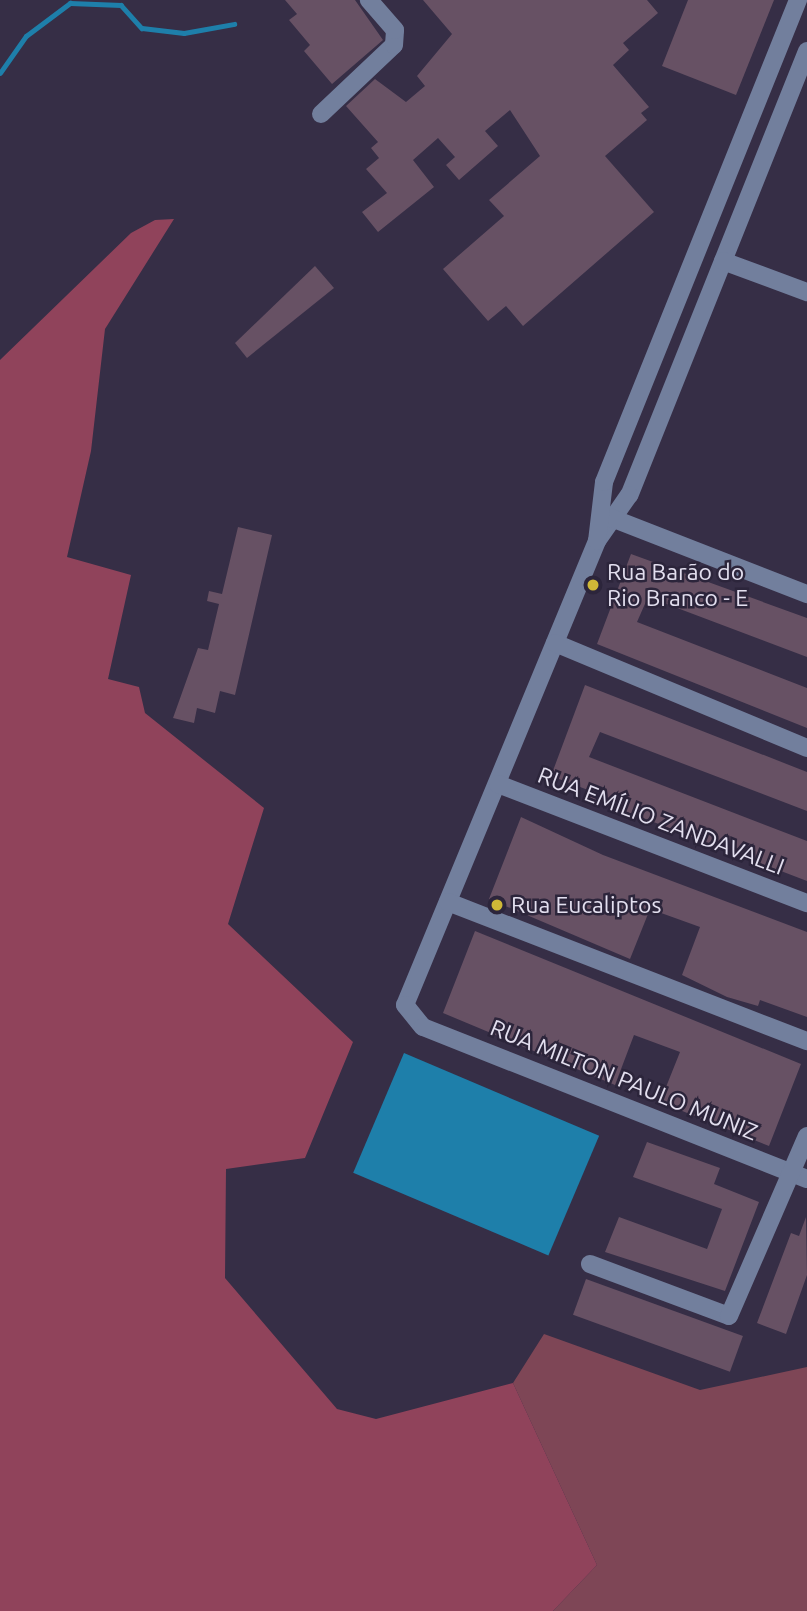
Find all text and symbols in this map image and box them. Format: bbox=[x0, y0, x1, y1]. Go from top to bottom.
place label: Rua Barão do Rio Branco - E bbox=[607, 558, 748, 612]
marker: Rua Barão do Rio Branco - E bbox=[585, 577, 601, 593]
street label: RUA EMÍLIO ZANDAVALLI bbox=[534, 761, 788, 881]
place label: Rua Eucaliptos bbox=[511, 891, 661, 919]
marker: Rua Eucaliptos bbox=[489, 897, 505, 913]
street label: RUA MILTON PAULO MUNIZ bbox=[486, 1014, 762, 1146]

